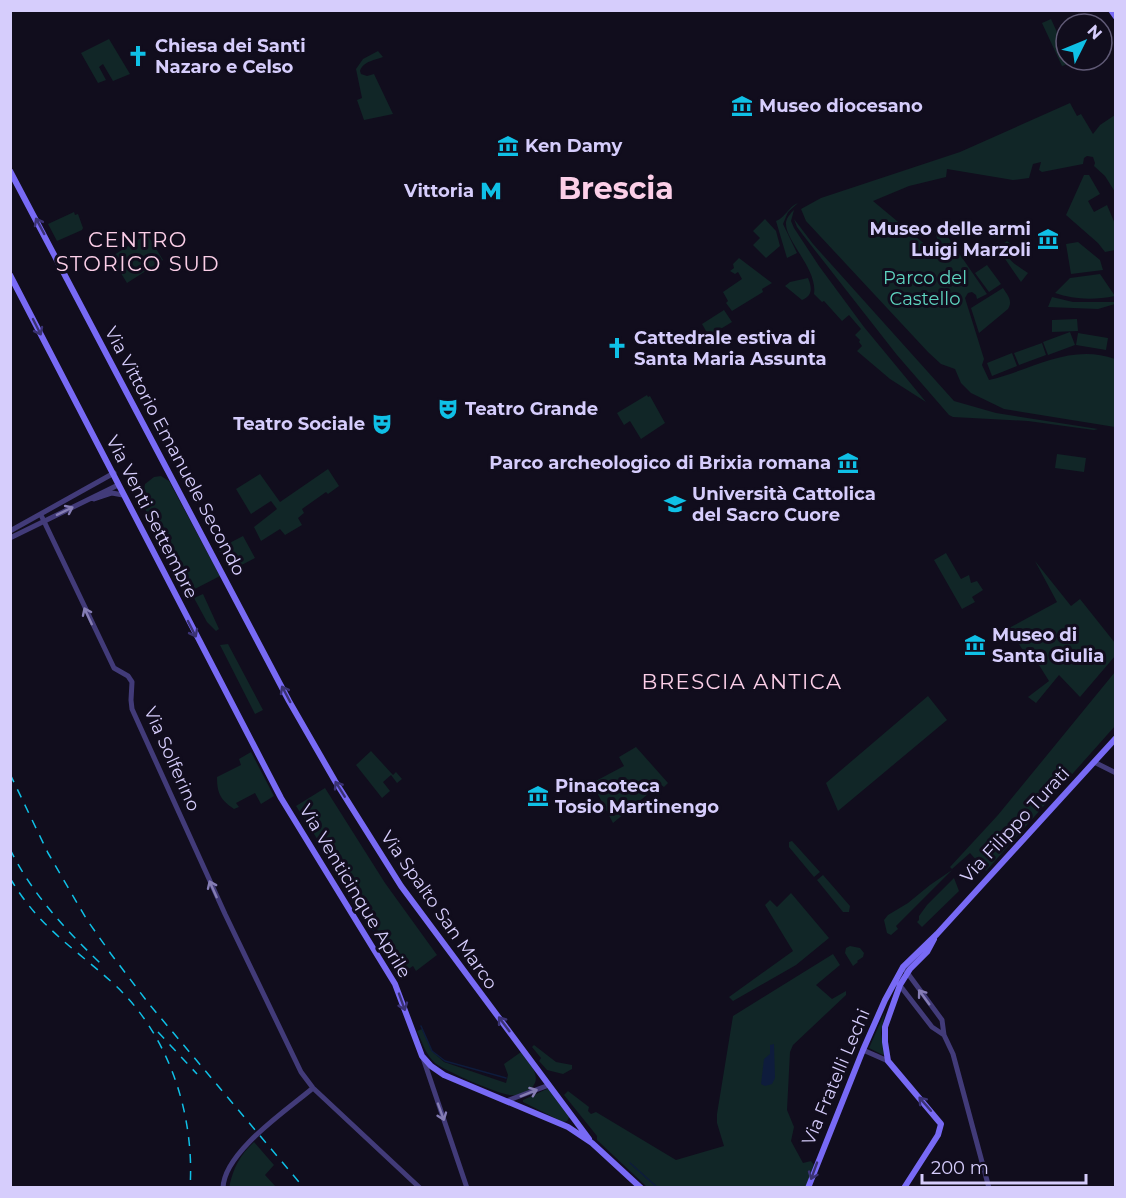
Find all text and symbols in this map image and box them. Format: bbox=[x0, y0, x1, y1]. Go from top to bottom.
north arrow bbox=[1054, 12, 1114, 72]
text: N bbox=[1083, 21, 1106, 43]
place label: Chiesa dei Santi Nazaro e Celso bbox=[155, 35, 306, 78]
church icon: Chiesa dei Santi Nazaro e Celso bbox=[126, 44, 150, 68]
museum icon: Museo diocesano bbox=[730, 94, 754, 118]
place label: Museo diocesano bbox=[759, 95, 923, 117]
museum icon: Ken Damy bbox=[496, 134, 520, 158]
place label: Ken Damy bbox=[525, 135, 623, 157]
district label: Brescia bbox=[558, 170, 674, 207]
metro station icon: Vittoria bbox=[479, 179, 503, 203]
place label: Vittoria bbox=[403, 180, 474, 202]
one-way arrow bbox=[34, 218, 45, 236]
place label: Museo delle armi Luigi Marzoli bbox=[869, 218, 1031, 261]
district label: CENTRO STORICO SUD bbox=[56, 227, 220, 276]
museum icon: Museo delle armi Luigi Marzoli bbox=[1036, 227, 1060, 251]
park label: Parco del Castello bbox=[883, 267, 967, 310]
one-way arrow bbox=[32, 318, 44, 336]
street label: Via Vittorio Emanuele Secondo bbox=[100, 323, 250, 579]
place label: Cattedrale estiva di Santa Maria Assunta bbox=[634, 327, 827, 370]
church icon: Cattedrale estiva di Santa Maria Assunta bbox=[605, 336, 629, 360]
theatre icon: Teatro Grande bbox=[436, 397, 460, 421]
place label: Teatro Grande bbox=[465, 398, 598, 420]
theatre icon: Teatro Sociale bbox=[370, 412, 394, 436]
place label: Teatro Sociale bbox=[233, 413, 365, 435]
street label: Via Venti Settembre bbox=[101, 432, 203, 602]
museum icon: Parco archeologico di Brixia romana bbox=[836, 451, 860, 475]
place label: Parco archeologico di Brixia romana bbox=[489, 452, 831, 474]
place label: Università Cattolica del Sacro Cuore bbox=[692, 483, 876, 526]
school or university icon: Università Cattolica del Sacro Cuore bbox=[663, 492, 687, 516]
one-way arrow bbox=[56, 504, 74, 516]
one-way arrow bbox=[82, 607, 94, 625]
one-way arrow bbox=[187, 619, 198, 637]
place label: Museo di Santa Giulia bbox=[992, 624, 1104, 667]
museum icon: Museo di Santa Giulia bbox=[963, 633, 987, 657]
district label: BRESCIA ANTICA bbox=[642, 669, 842, 694]
one-way arrow bbox=[280, 686, 291, 704]
street label: Via Solferino bbox=[139, 703, 205, 815]
street label: Via Filippo Turati bbox=[956, 763, 1074, 887]
place label: Pinacoteca Tosio Martinengo bbox=[555, 775, 719, 818]
one-way arrow bbox=[333, 781, 345, 798]
museum icon: Pinacoteca Tosio Martinengo bbox=[526, 784, 550, 808]
street label: Via Venticinque Aprile bbox=[294, 800, 416, 982]
street label: Via Spalto San Marco bbox=[376, 826, 502, 994]
one-way arrow bbox=[207, 880, 219, 898]
one-way arrow bbox=[918, 989, 931, 1005]
one-way arrow bbox=[397, 992, 408, 1011]
street label: Via Fratelli Lechi bbox=[797, 1005, 875, 1149]
one-way arrow bbox=[497, 1017, 510, 1033]
one-way arrow bbox=[520, 1087, 538, 1098]
one-way arrow bbox=[918, 1096, 932, 1111]
one-way arrow bbox=[437, 1102, 448, 1121]
scale bar bbox=[922, 1147, 1086, 1185]
text: 200 m bbox=[931, 1157, 989, 1179]
one-way arrow bbox=[808, 1161, 819, 1180]

